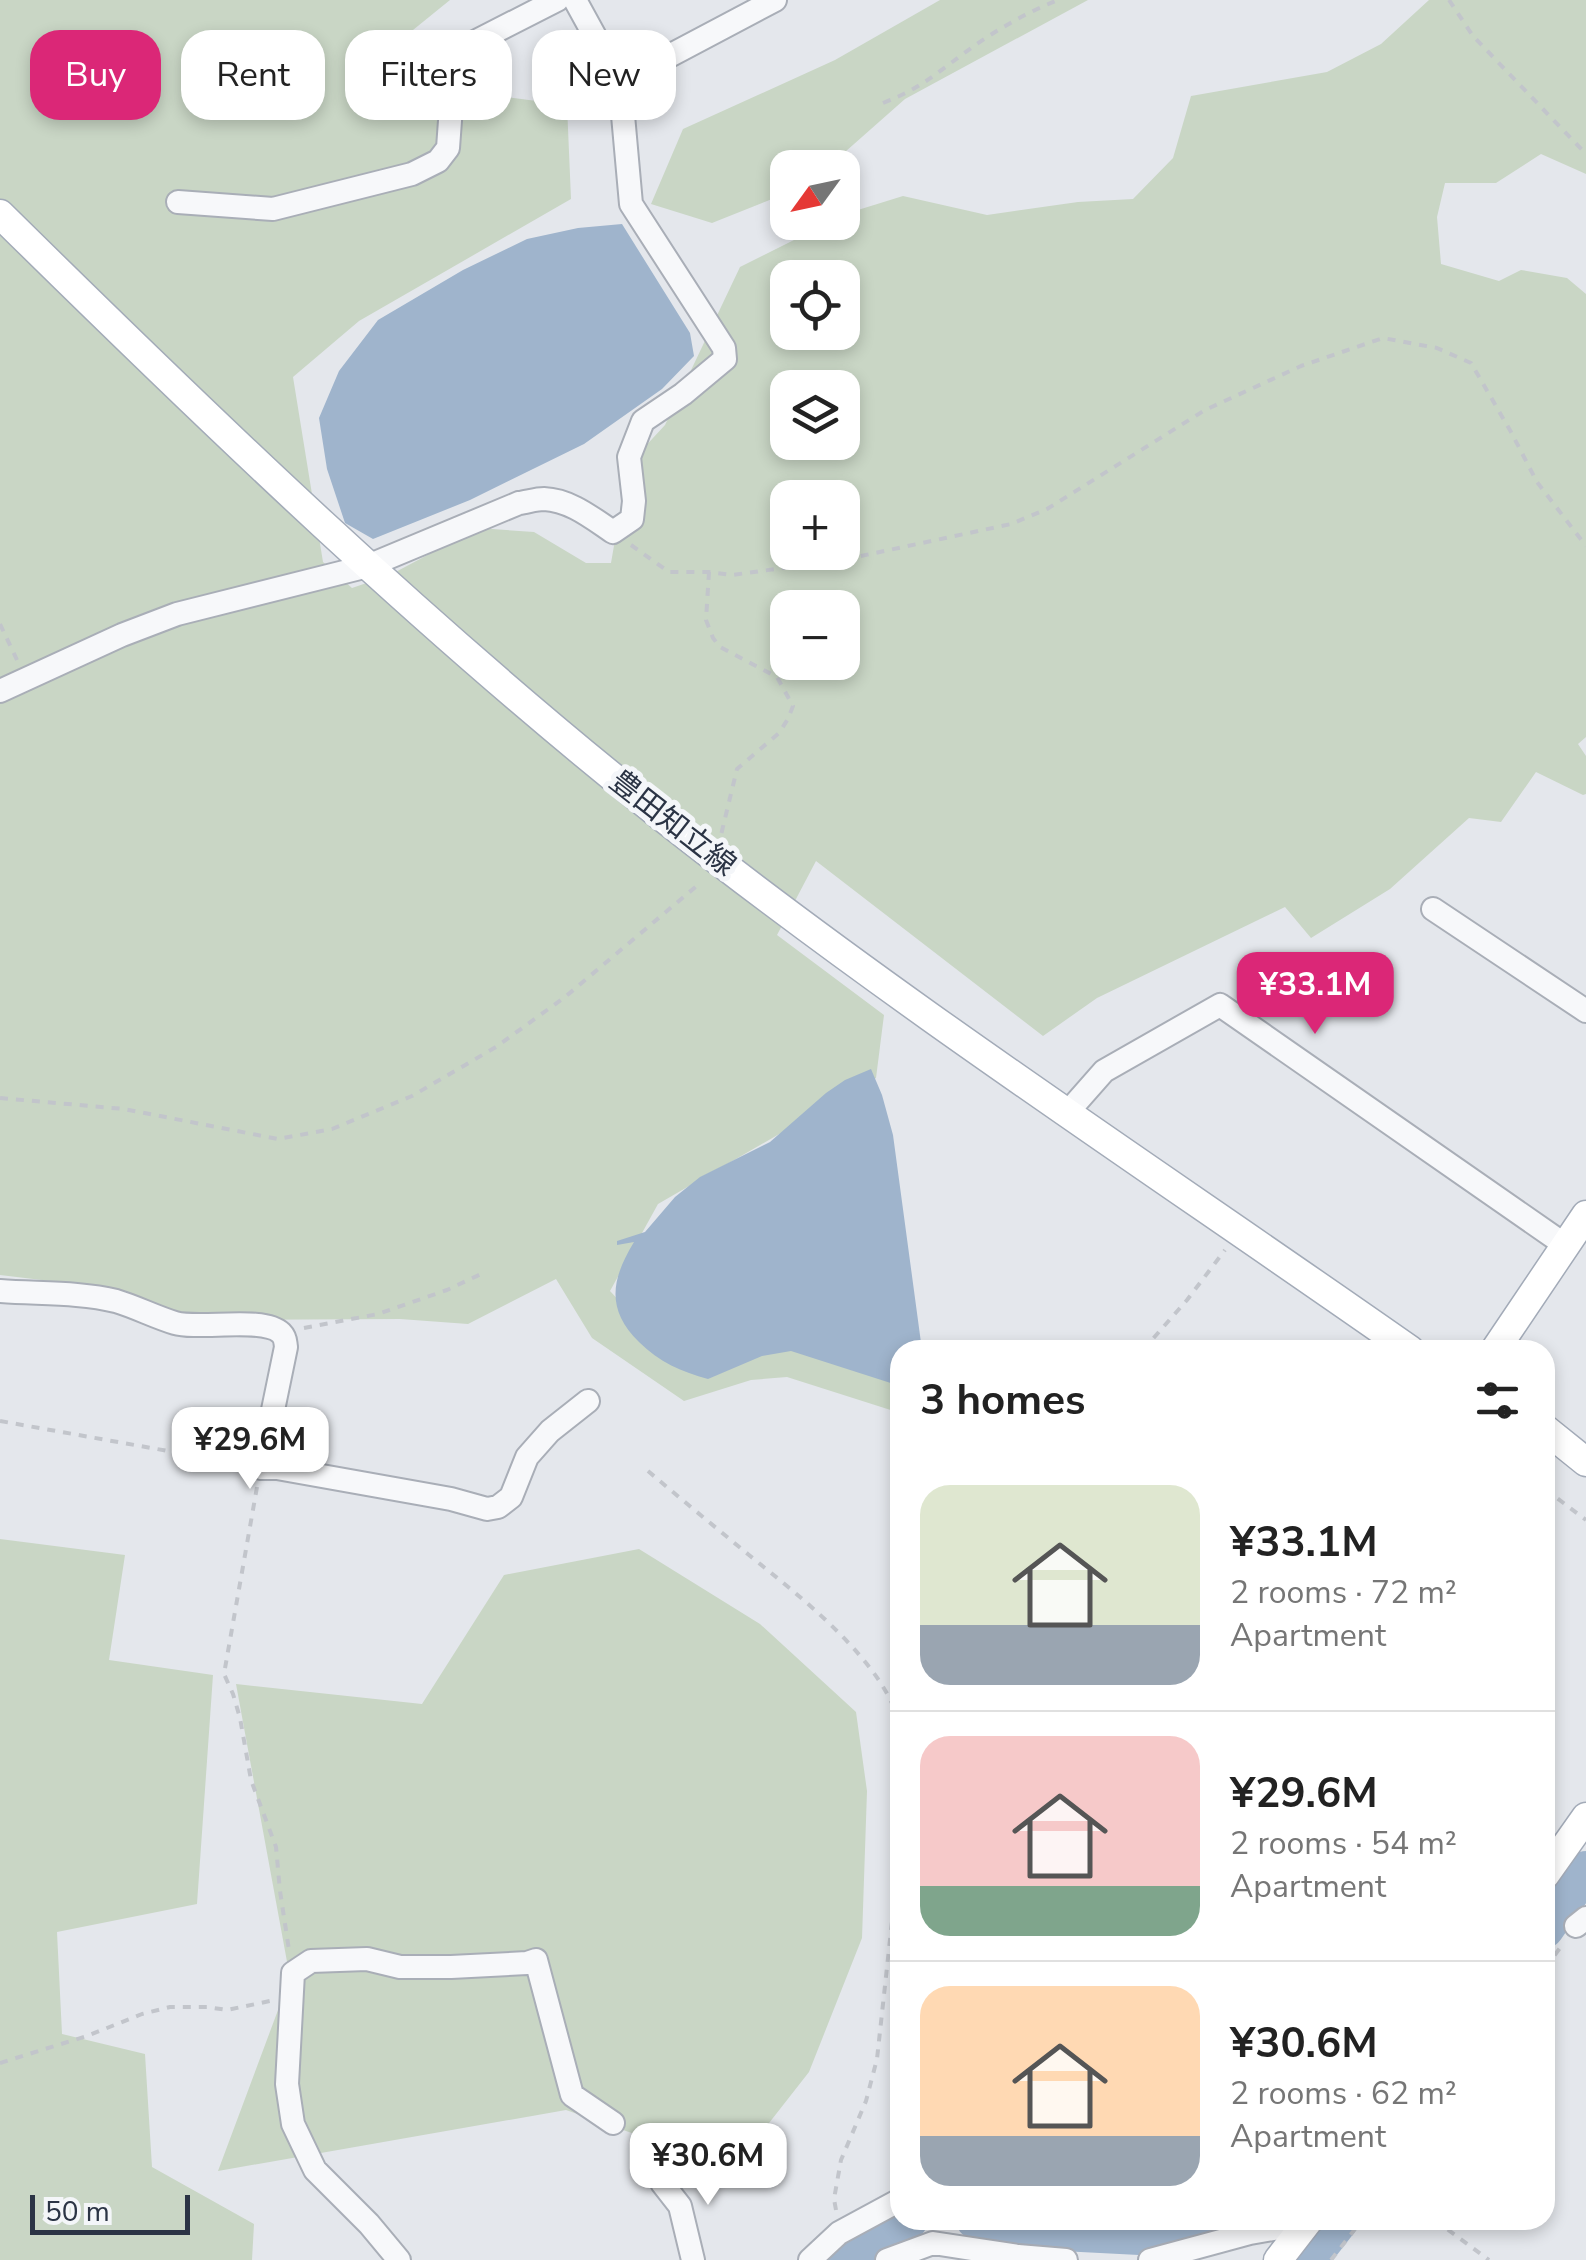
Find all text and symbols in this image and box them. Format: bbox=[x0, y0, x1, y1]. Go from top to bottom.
chip: Buy bbox=[30, 30, 161, 120]
chip: Rent bbox=[181, 30, 325, 120]
chip: Filters bbox=[345, 30, 512, 120]
chip: New bbox=[532, 30, 676, 120]
north arrow bbox=[770, 150, 860, 240]
map controls bbox=[770, 150, 860, 680]
button: locate bbox=[770, 260, 860, 350]
button: layers bbox=[770, 370, 860, 460]
button: + bbox=[770, 480, 860, 570]
button: − bbox=[770, 590, 860, 680]
street label: 豊田知立線 bbox=[601, 761, 744, 886]
pin: ¥33.1M bbox=[1234, 952, 1396, 1037]
text: ¥33.1M bbox=[1259, 963, 1371, 1006]
text: 3 homes bbox=[920, 1372, 1085, 1429]
icon: filters bbox=[1470, 1373, 1525, 1428]
pin: ¥29.6M bbox=[169, 1407, 331, 1492]
text: ¥29.6M bbox=[194, 1418, 306, 1461]
text: ¥33.1M bbox=[1230, 1514, 1378, 1571]
icon: home bbox=[1000, 1525, 1120, 1645]
text: 2 rooms · 72 m² bbox=[1230, 1571, 1457, 1614]
text: Apartment bbox=[1230, 1614, 1386, 1657]
text: ¥29.6M bbox=[1230, 1765, 1378, 1822]
icon: home bbox=[1000, 1776, 1120, 1896]
text: 2 rooms · 54 m² bbox=[1230, 1822, 1457, 1865]
text: Apartment bbox=[1230, 1865, 1386, 1908]
text: ¥30.6M bbox=[1230, 2015, 1378, 2072]
icon: home bbox=[1000, 2026, 1120, 2146]
text: 2 rooms · 62 m² bbox=[1230, 2072, 1457, 2115]
text: Apartment bbox=[1230, 2115, 1386, 2158]
pin: ¥30.6M bbox=[627, 2123, 789, 2208]
text: ¥30.6M bbox=[652, 2134, 764, 2177]
scale bar bbox=[30, 2190, 190, 2234]
text: 50 m bbox=[45, 2193, 110, 2231]

